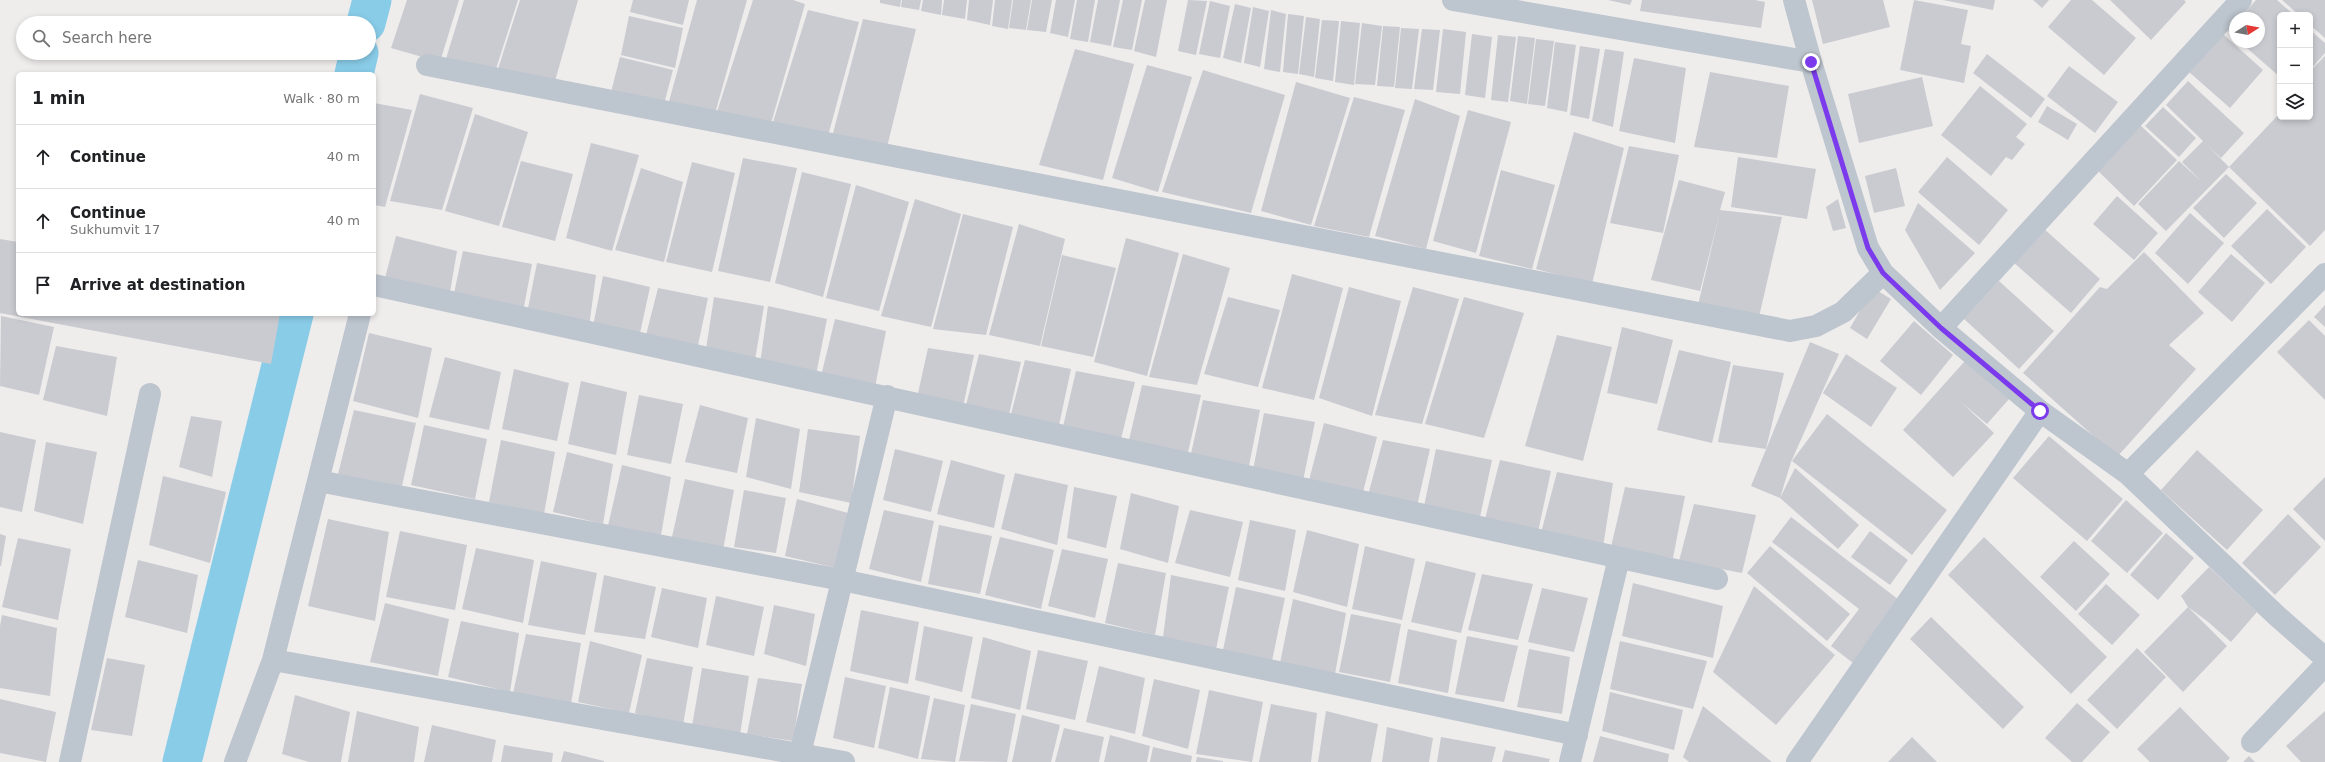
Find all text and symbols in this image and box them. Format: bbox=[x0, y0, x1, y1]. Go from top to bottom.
north arrow bbox=[2229, 12, 2265, 48]
map controls bbox=[2277, 12, 2313, 120]
button: + bbox=[2277, 12, 2313, 48]
search box bbox=[16, 16, 376, 60]
icon: search bbox=[30, 27, 52, 49]
text: Search here bbox=[62, 29, 152, 47]
button: − bbox=[2277, 48, 2313, 84]
route end bbox=[1802, 53, 1820, 71]
button: layers bbox=[2277, 84, 2313, 120]
text: 1 min bbox=[32, 88, 85, 108]
text: Walk · 80 m bbox=[283, 91, 360, 106]
icon: ahead bbox=[32, 146, 54, 168]
text: Continue bbox=[70, 148, 146, 166]
text: 40 m bbox=[327, 149, 360, 164]
text: Continue bbox=[70, 204, 146, 222]
icon: ahead bbox=[32, 210, 54, 232]
text: 40 m bbox=[327, 213, 360, 228]
text: Sukhumvit 17 bbox=[70, 222, 160, 237]
icon: arrive bbox=[32, 274, 54, 296]
text: Arrive at destination bbox=[70, 276, 245, 294]
route start bbox=[2031, 402, 2049, 420]

